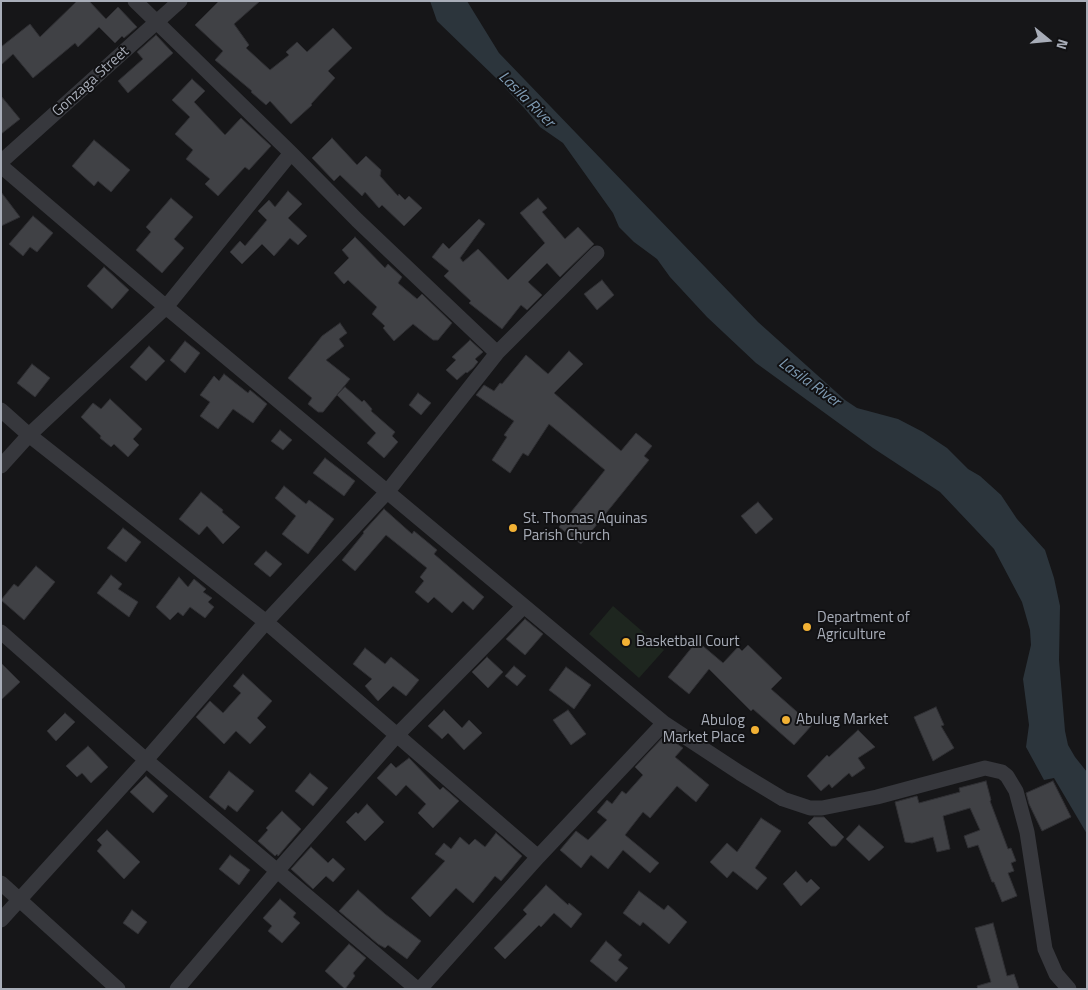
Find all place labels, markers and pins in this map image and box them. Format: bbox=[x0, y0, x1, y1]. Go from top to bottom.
place label: St. Thomas Aquinas Parish Church bbox=[523, 510, 648, 545]
marker: St. Thomas Aquinas Parish Church bbox=[507, 522, 519, 534]
place label: Department of Agriculture bbox=[817, 609, 910, 644]
marker: Department of Agriculture bbox=[801, 621, 813, 633]
place label: Basketball Court bbox=[636, 633, 739, 651]
marker: Basketball Court bbox=[620, 636, 632, 648]
place label: Abulug Market bbox=[796, 711, 888, 729]
place label: Abulog Market Place bbox=[663, 712, 745, 747]
marker: Abulug Market bbox=[780, 714, 792, 726]
marker: Abulog Market Place bbox=[749, 724, 761, 736]

